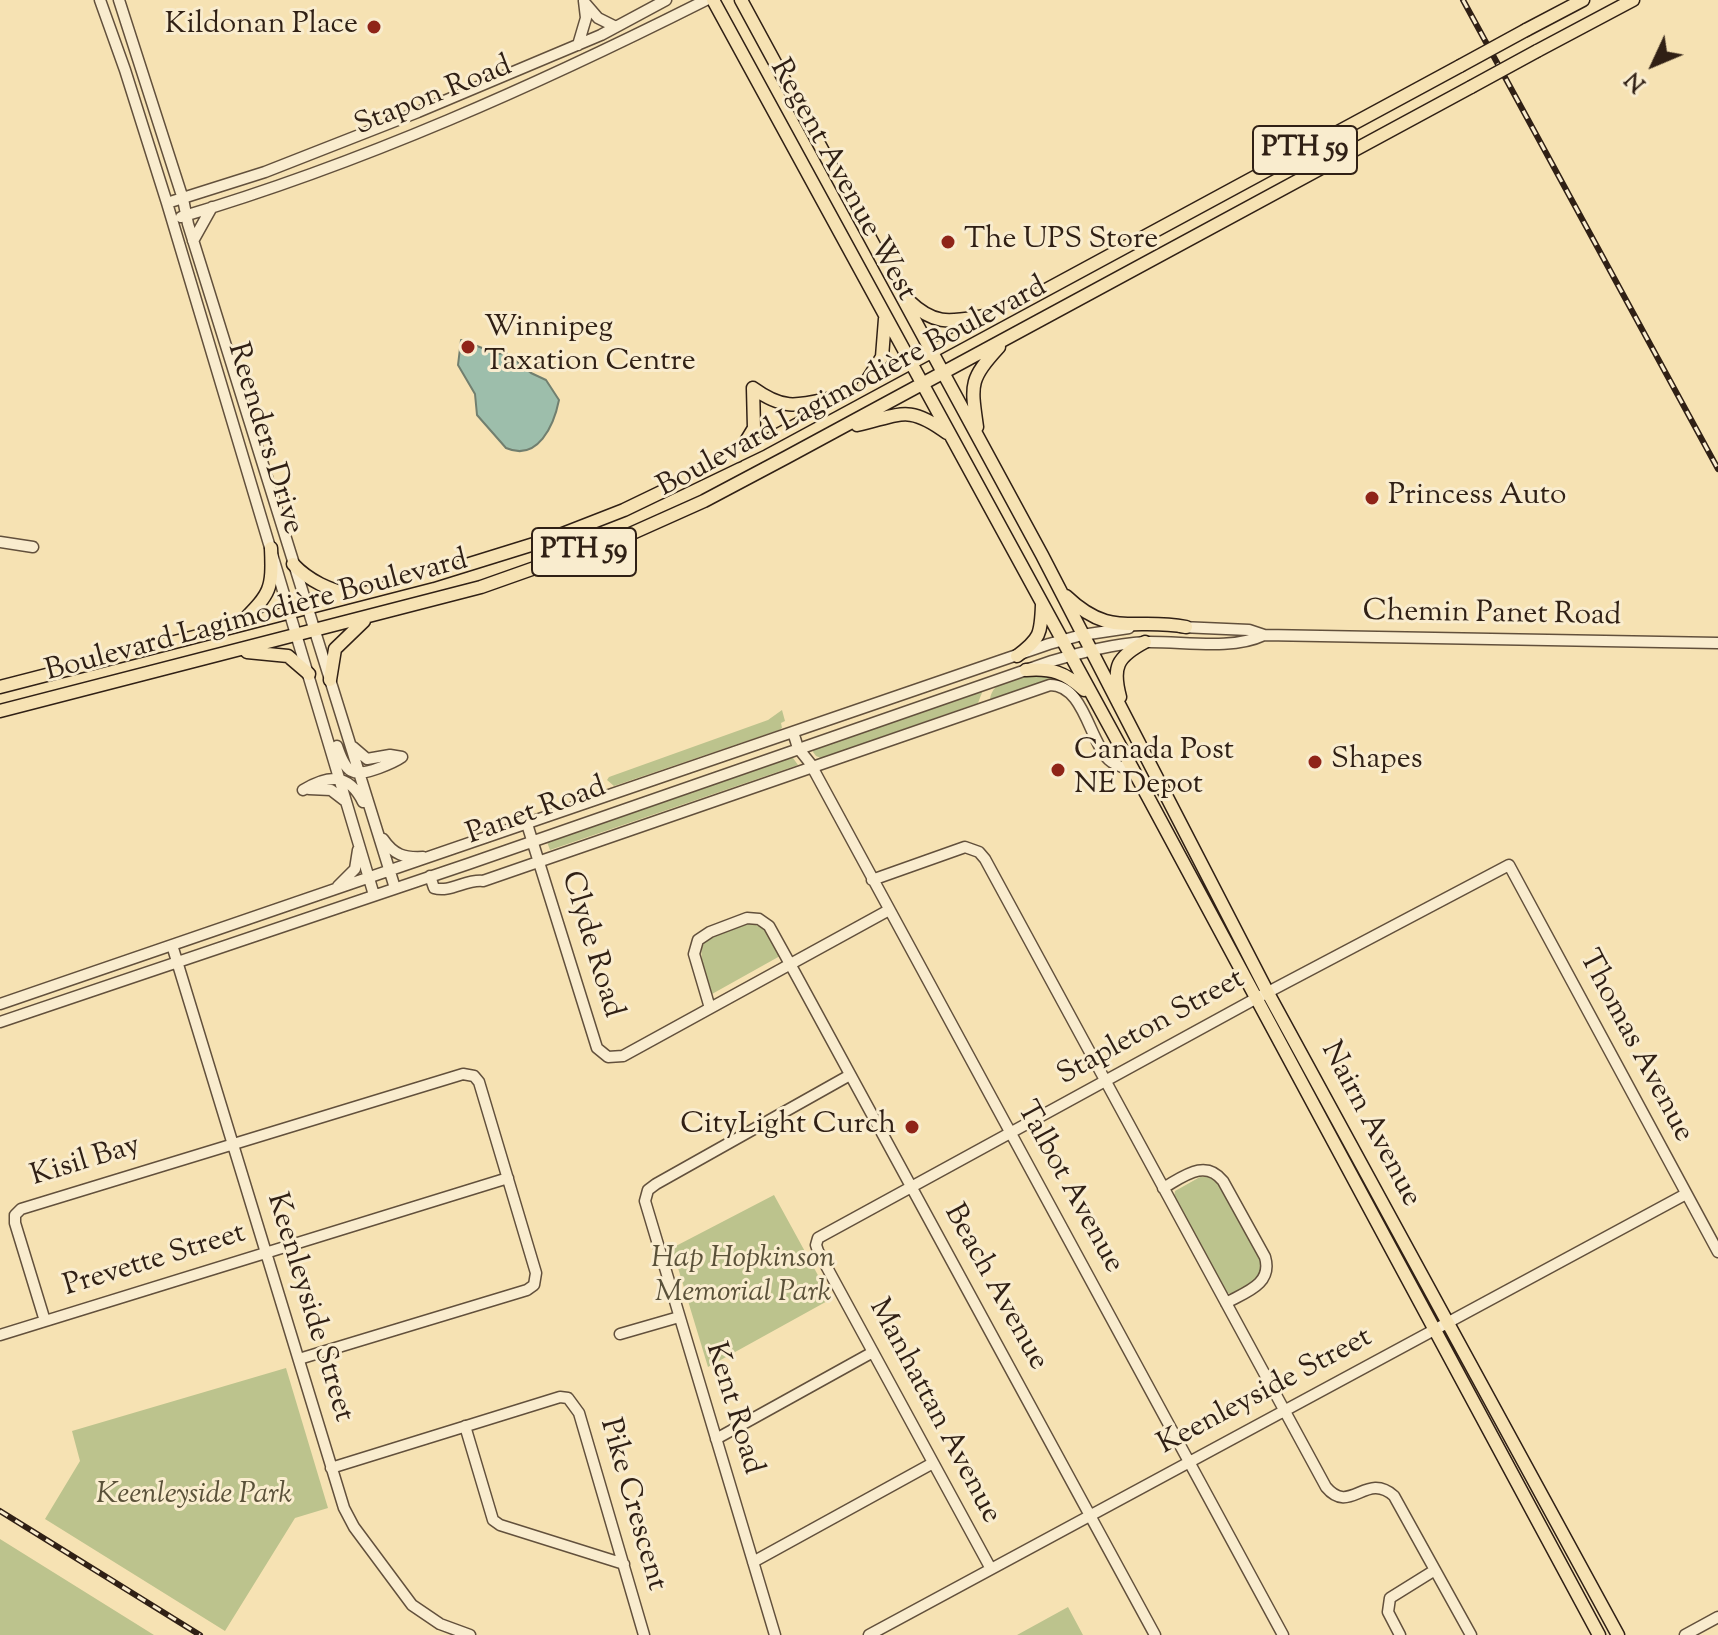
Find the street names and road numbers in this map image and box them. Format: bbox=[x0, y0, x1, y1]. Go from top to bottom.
street label: Stapon Road bbox=[350, 50, 518, 146]
street label: Regent Avenue West bbox=[760, 54, 922, 308]
road number: PTH 59 bbox=[1253, 126, 1357, 174]
street label: Boulevard Lagimodière Boulevard bbox=[652, 271, 1054, 507]
street label: Reenders Drive bbox=[217, 339, 309, 539]
road number: PTH 59 bbox=[532, 528, 636, 576]
street label: Boulevard Lagimodière Boulevard bbox=[42, 544, 472, 692]
street label: Chemin Panet Road bbox=[1362, 596, 1622, 636]
street label: Panet Road bbox=[462, 771, 612, 855]
street label: Clyde Road bbox=[551, 867, 629, 1023]
street label: Thomas Avenue bbox=[1568, 945, 1700, 1149]
street label: Stapleton Street bbox=[1052, 963, 1252, 1095]
street label: Nairn Avenue bbox=[1310, 1036, 1428, 1214]
street label: Talbot Avenue bbox=[1006, 1096, 1130, 1280]
street label: Kisil Bay bbox=[27, 1129, 145, 1197]
street label: Keenleyside Street bbox=[256, 1189, 360, 1427]
street label: Beach Avenue bbox=[934, 1199, 1054, 1377]
street label: Prevette Street bbox=[60, 1217, 250, 1307]
street label: Manhattan Avenue bbox=[859, 1294, 1007, 1530]
street label: Keenleyside Street bbox=[1153, 1321, 1379, 1465]
street label: Kent Road bbox=[695, 1339, 769, 1479]
street label: Pike Crescent bbox=[589, 1415, 673, 1595]

